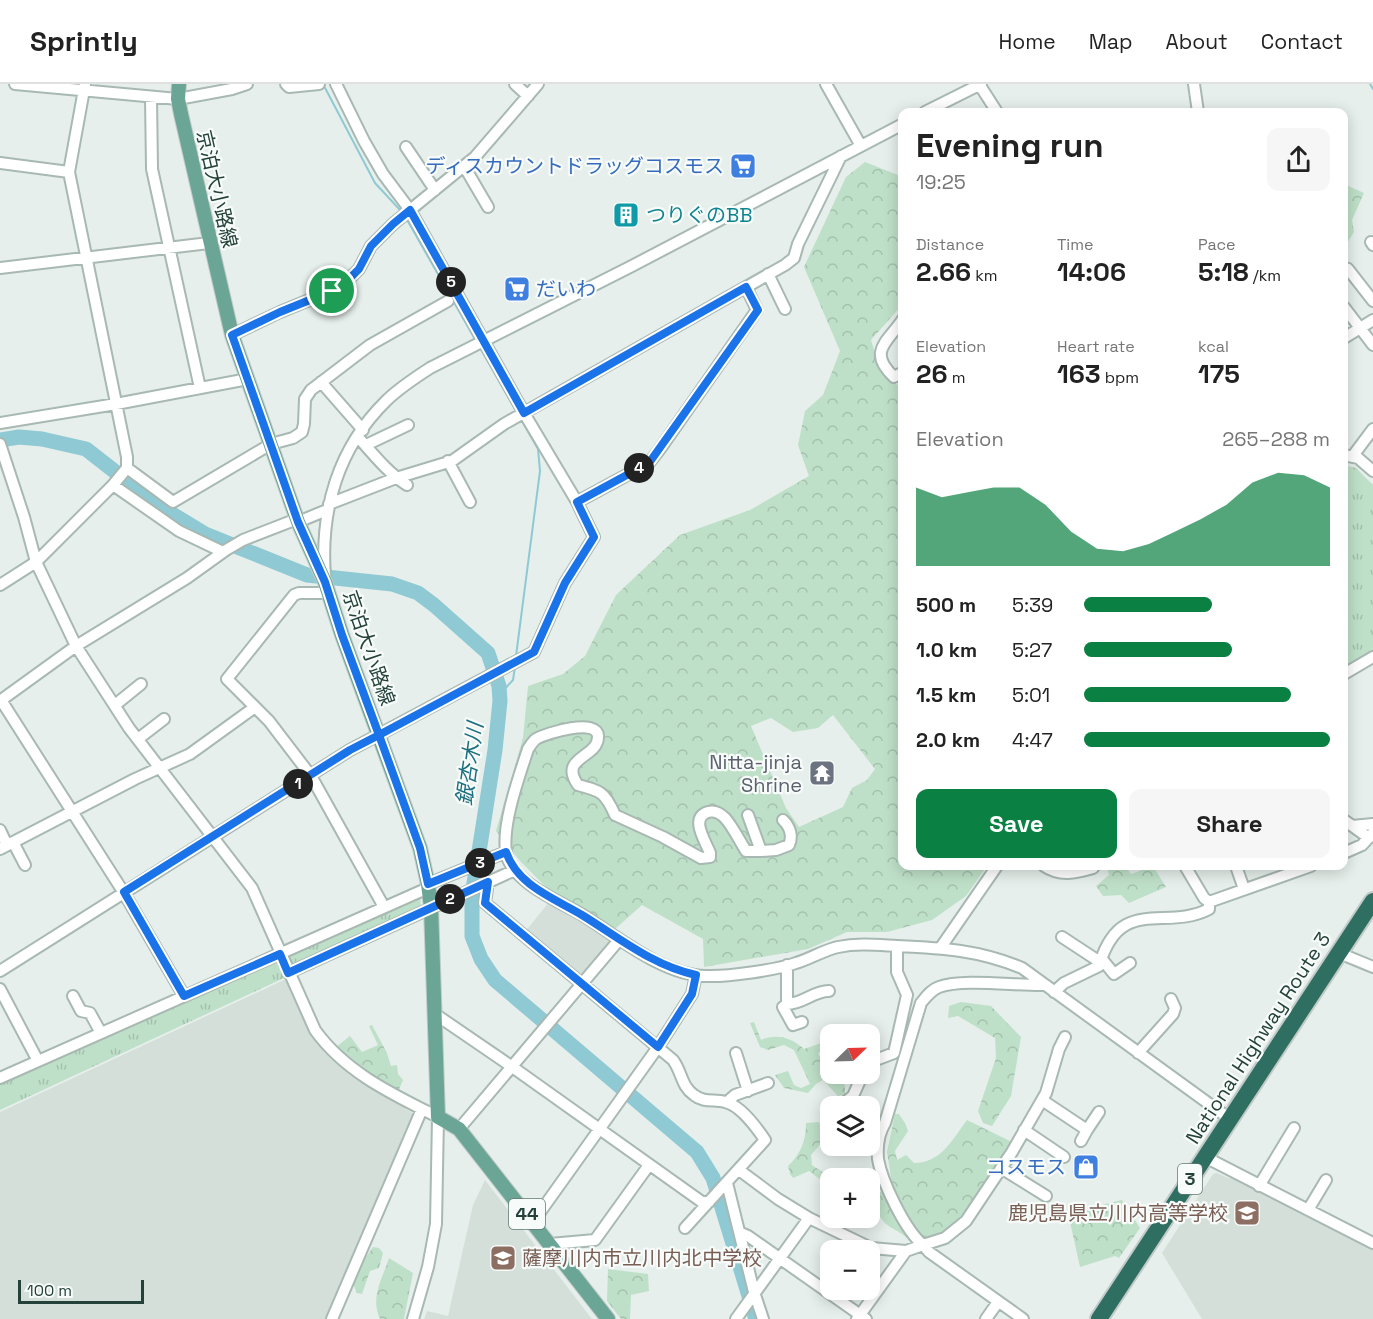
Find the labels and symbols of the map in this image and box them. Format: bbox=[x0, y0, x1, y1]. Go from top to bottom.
street label: 京泊大小路線 bbox=[191, 128, 243, 250]
supermarket icon: ディスカウントドラッグコスモス bbox=[728, 151, 758, 181]
place label: ディスカウントドラッグコスモス bbox=[425, 153, 724, 179]
building icon: つりぐのBB bbox=[611, 200, 641, 230]
place label: つりぐのBB bbox=[646, 202, 752, 228]
pin bbox=[306, 265, 357, 316]
pin: 5 bbox=[436, 267, 466, 297]
supermarket icon: だいわ bbox=[502, 274, 532, 304]
place label: だいわ bbox=[536, 276, 596, 302]
pin: 4 bbox=[624, 453, 654, 483]
street label: 京泊大小路線 bbox=[337, 587, 401, 709]
water label: 銀杏木川 bbox=[450, 718, 489, 807]
place label: Nitta-jinja Shrine bbox=[709, 749, 802, 798]
temple icon: Nitta-jinja Shrine bbox=[807, 758, 837, 788]
pin: 1 bbox=[283, 769, 313, 799]
pin: 3 bbox=[465, 848, 495, 878]
pin: 2 bbox=[435, 884, 465, 914]
street label: National Highway Route 3 bbox=[1180, 927, 1336, 1149]
north arrow bbox=[820, 1024, 880, 1084]
shop icon: コスモス bbox=[1071, 1152, 1101, 1182]
place label: コスモス bbox=[986, 1154, 1066, 1180]
road number: 3 bbox=[1178, 1164, 1202, 1194]
school or university icon: 鹿児島県立川内高等学校 bbox=[1232, 1198, 1262, 1228]
road number: 44 bbox=[509, 1199, 545, 1229]
place label: 鹿児島県立川内高等学校 bbox=[1008, 1200, 1228, 1226]
school or university icon: 薩摩川内市立川内北中学校 bbox=[488, 1243, 518, 1273]
place label: 薩摩川内市立川内北中学校 bbox=[522, 1245, 762, 1271]
scale bar bbox=[18, 1277, 144, 1304]

